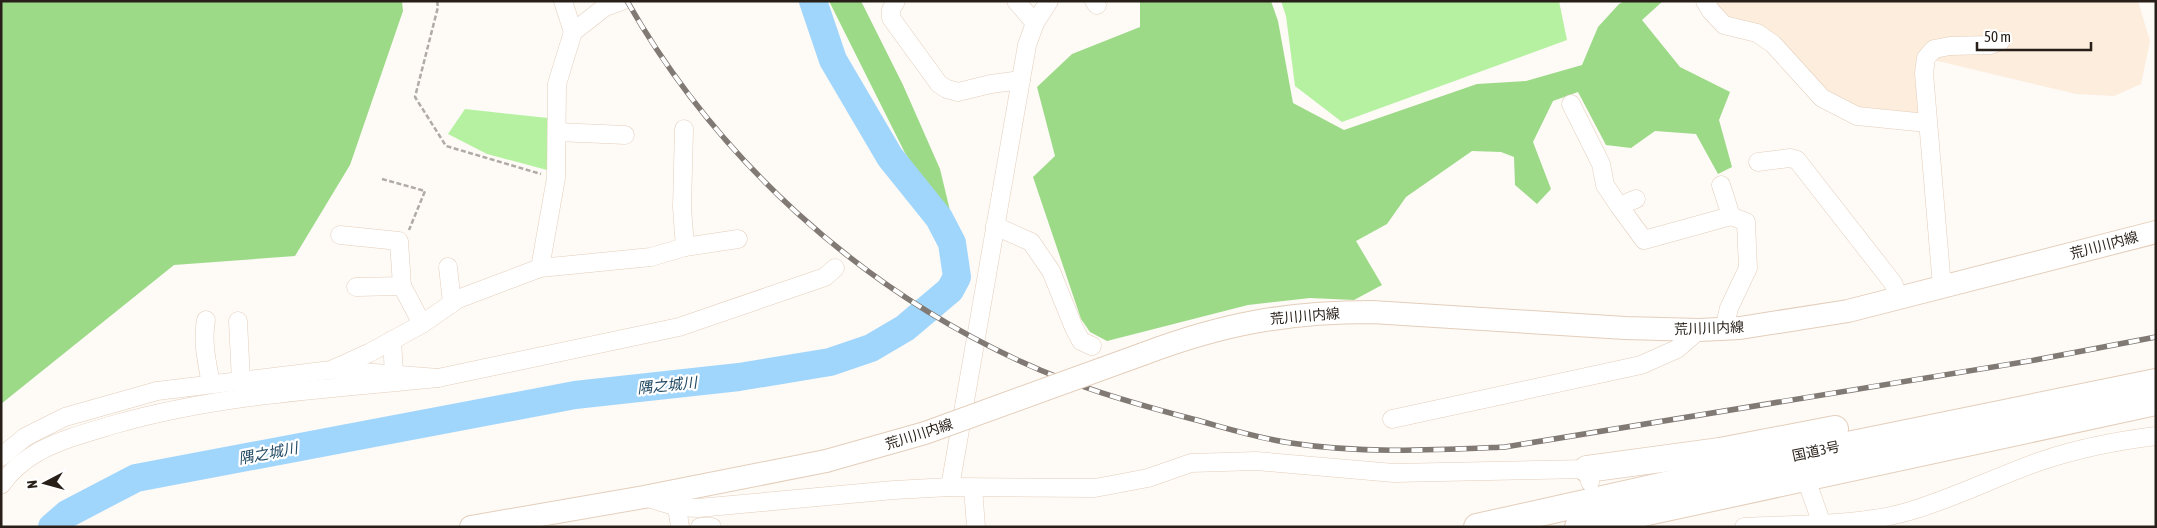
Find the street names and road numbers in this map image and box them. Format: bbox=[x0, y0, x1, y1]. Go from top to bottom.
street label: 荒川川内線 bbox=[2068, 228, 2140, 262]
street label: 荒川川内線 bbox=[1269, 305, 1341, 327]
street label: 荒川川内線 bbox=[1674, 319, 1744, 337]
street label: 荒川川内線 bbox=[883, 416, 955, 452]
street label: 国道3号 bbox=[1791, 438, 1841, 464]

